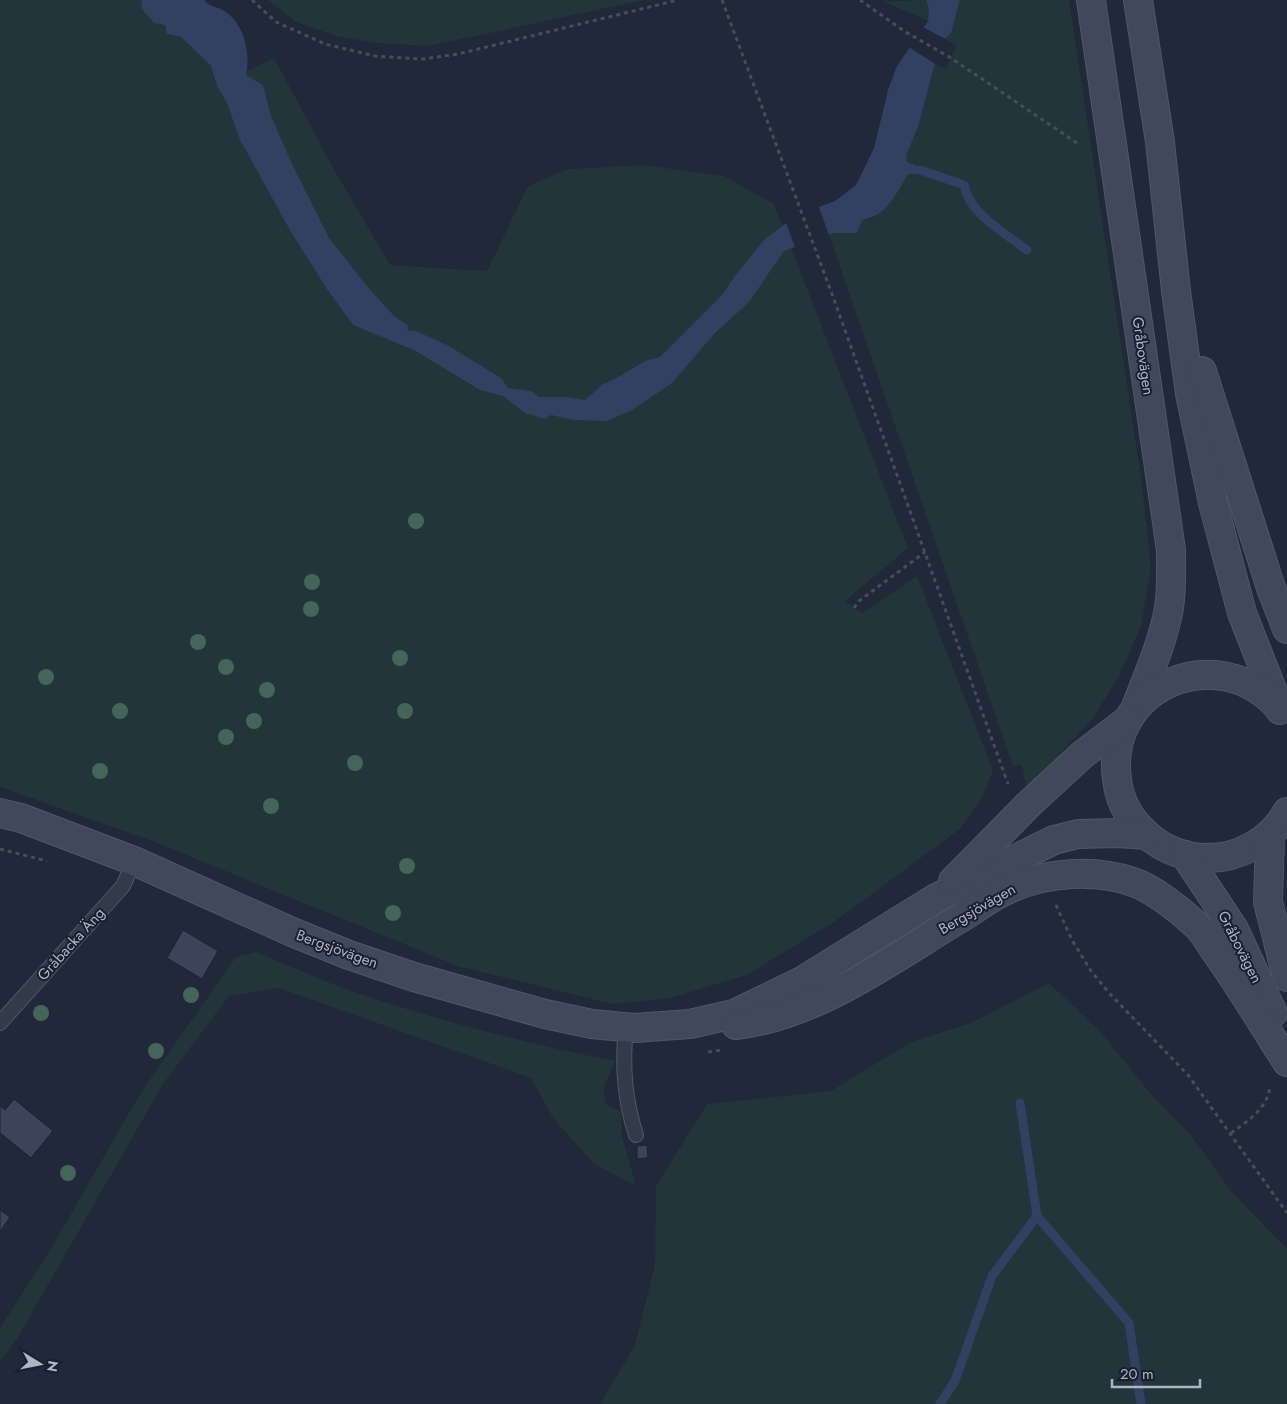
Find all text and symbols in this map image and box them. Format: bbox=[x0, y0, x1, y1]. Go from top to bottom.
street label: Gråbovägen bbox=[1127, 316, 1159, 396]
street label: Bergsjövägen bbox=[935, 878, 1019, 940]
street label: Gråbacka Äng bbox=[32, 903, 110, 985]
street label: Gråbovägen bbox=[1212, 907, 1268, 987]
street label: Bergsjövägen bbox=[293, 924, 381, 974]
north arrow bbox=[15, 1339, 65, 1389]
scale bar bbox=[1112, 1356, 1200, 1388]
text: N bbox=[42, 1359, 64, 1373]
text: 20 m bbox=[1120, 1363, 1154, 1385]

